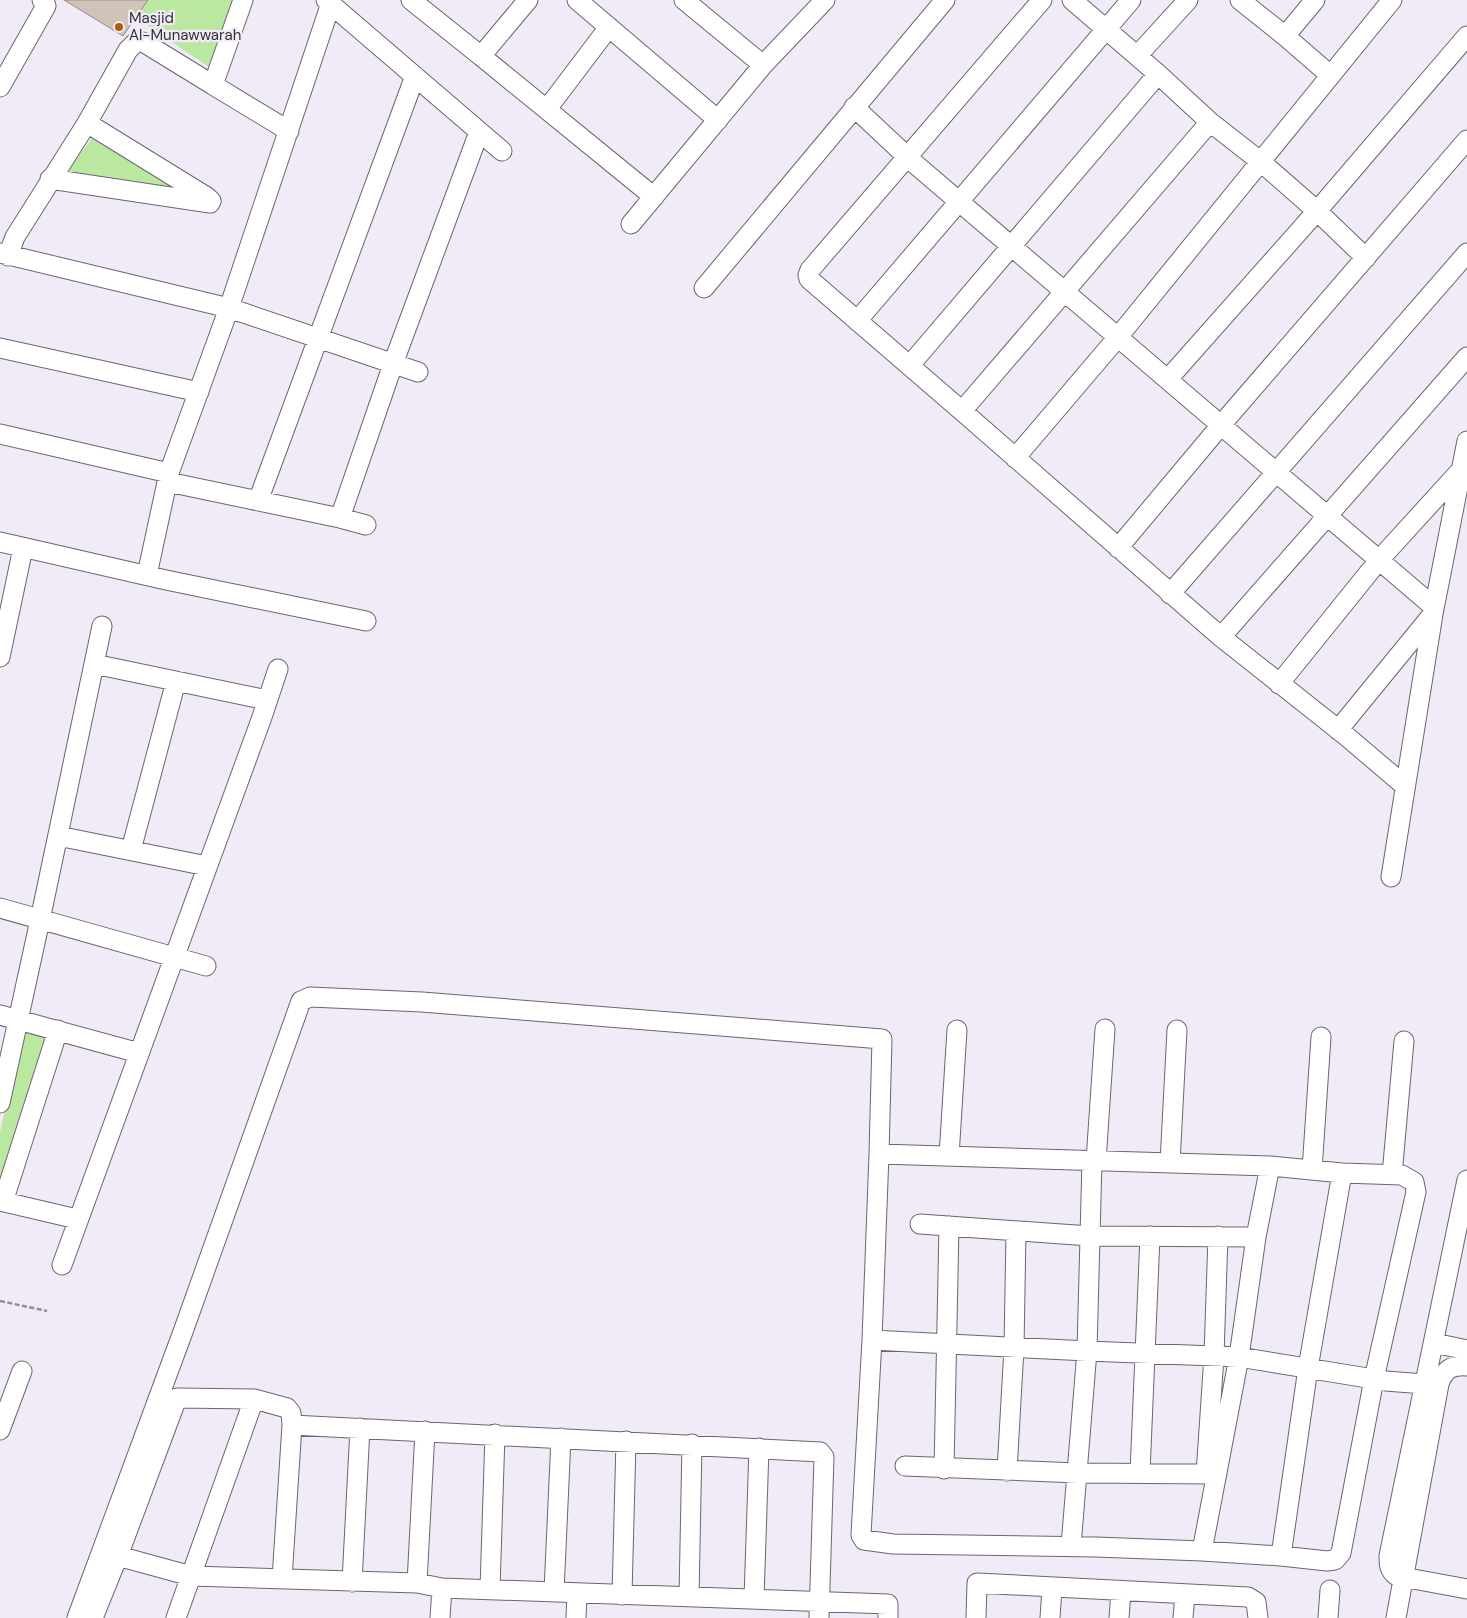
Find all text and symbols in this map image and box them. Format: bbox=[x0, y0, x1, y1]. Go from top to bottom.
place label: Masjid Al-Munawwarah bbox=[129, 8, 241, 45]
marker: Masjid Al-Munawwarah bbox=[113, 21, 125, 33]

